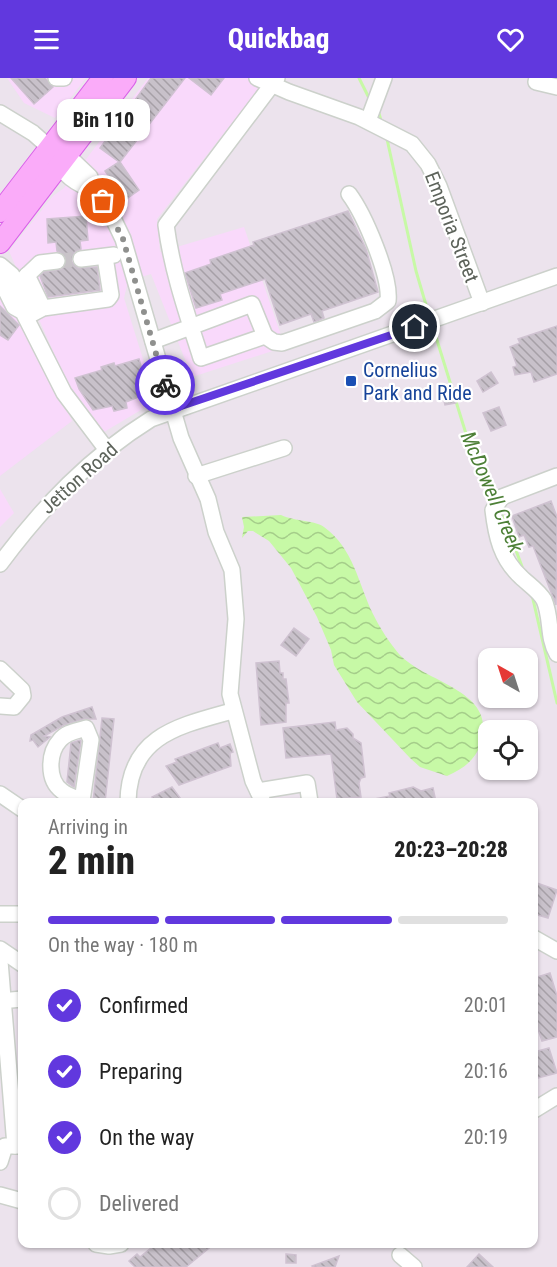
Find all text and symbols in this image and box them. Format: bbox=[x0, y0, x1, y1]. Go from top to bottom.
icon: menu bbox=[30, 23, 63, 56]
text: Quickbag bbox=[228, 23, 329, 55]
icon: heart bbox=[494, 23, 527, 56]
callout: Bin 110 bbox=[57, 99, 150, 141]
text: Bin 110 bbox=[73, 108, 134, 132]
street label: Emporia Street bbox=[420, 168, 484, 286]
pin bbox=[77, 175, 128, 226]
icon: bag bbox=[86, 184, 119, 217]
pin bbox=[389, 301, 440, 352]
icon: home bbox=[398, 310, 431, 343]
courier bbox=[135, 355, 195, 415]
place label: Cornelius Park and Ride bbox=[363, 358, 472, 405]
icon: bike bbox=[149, 369, 182, 402]
marker: Cornelius Park and Ride bbox=[344, 374, 358, 388]
water label: McDowell Creek bbox=[456, 428, 529, 557]
street label: Jetton Road bbox=[36, 437, 122, 519]
north arrow bbox=[478, 648, 538, 708]
map controls bbox=[478, 648, 538, 780]
button: locate bbox=[478, 720, 538, 780]
text: Arriving in bbox=[48, 815, 128, 839]
text: 20:23–20:28 bbox=[394, 837, 508, 862]
text: 2 min bbox=[48, 838, 135, 884]
text: On the way · 180 m bbox=[48, 933, 198, 957]
icon: check bbox=[48, 989, 81, 1022]
text: Confirmed bbox=[99, 993, 188, 1018]
text: 20:01 bbox=[464, 993, 508, 1017]
icon: check bbox=[48, 1055, 81, 1088]
text: Preparing bbox=[99, 1059, 183, 1084]
text: 20:16 bbox=[464, 1059, 508, 1083]
icon: check bbox=[48, 1121, 81, 1154]
text: On the way bbox=[99, 1125, 194, 1150]
text: 20:19 bbox=[464, 1125, 508, 1149]
text: Delivered bbox=[99, 1191, 179, 1216]

